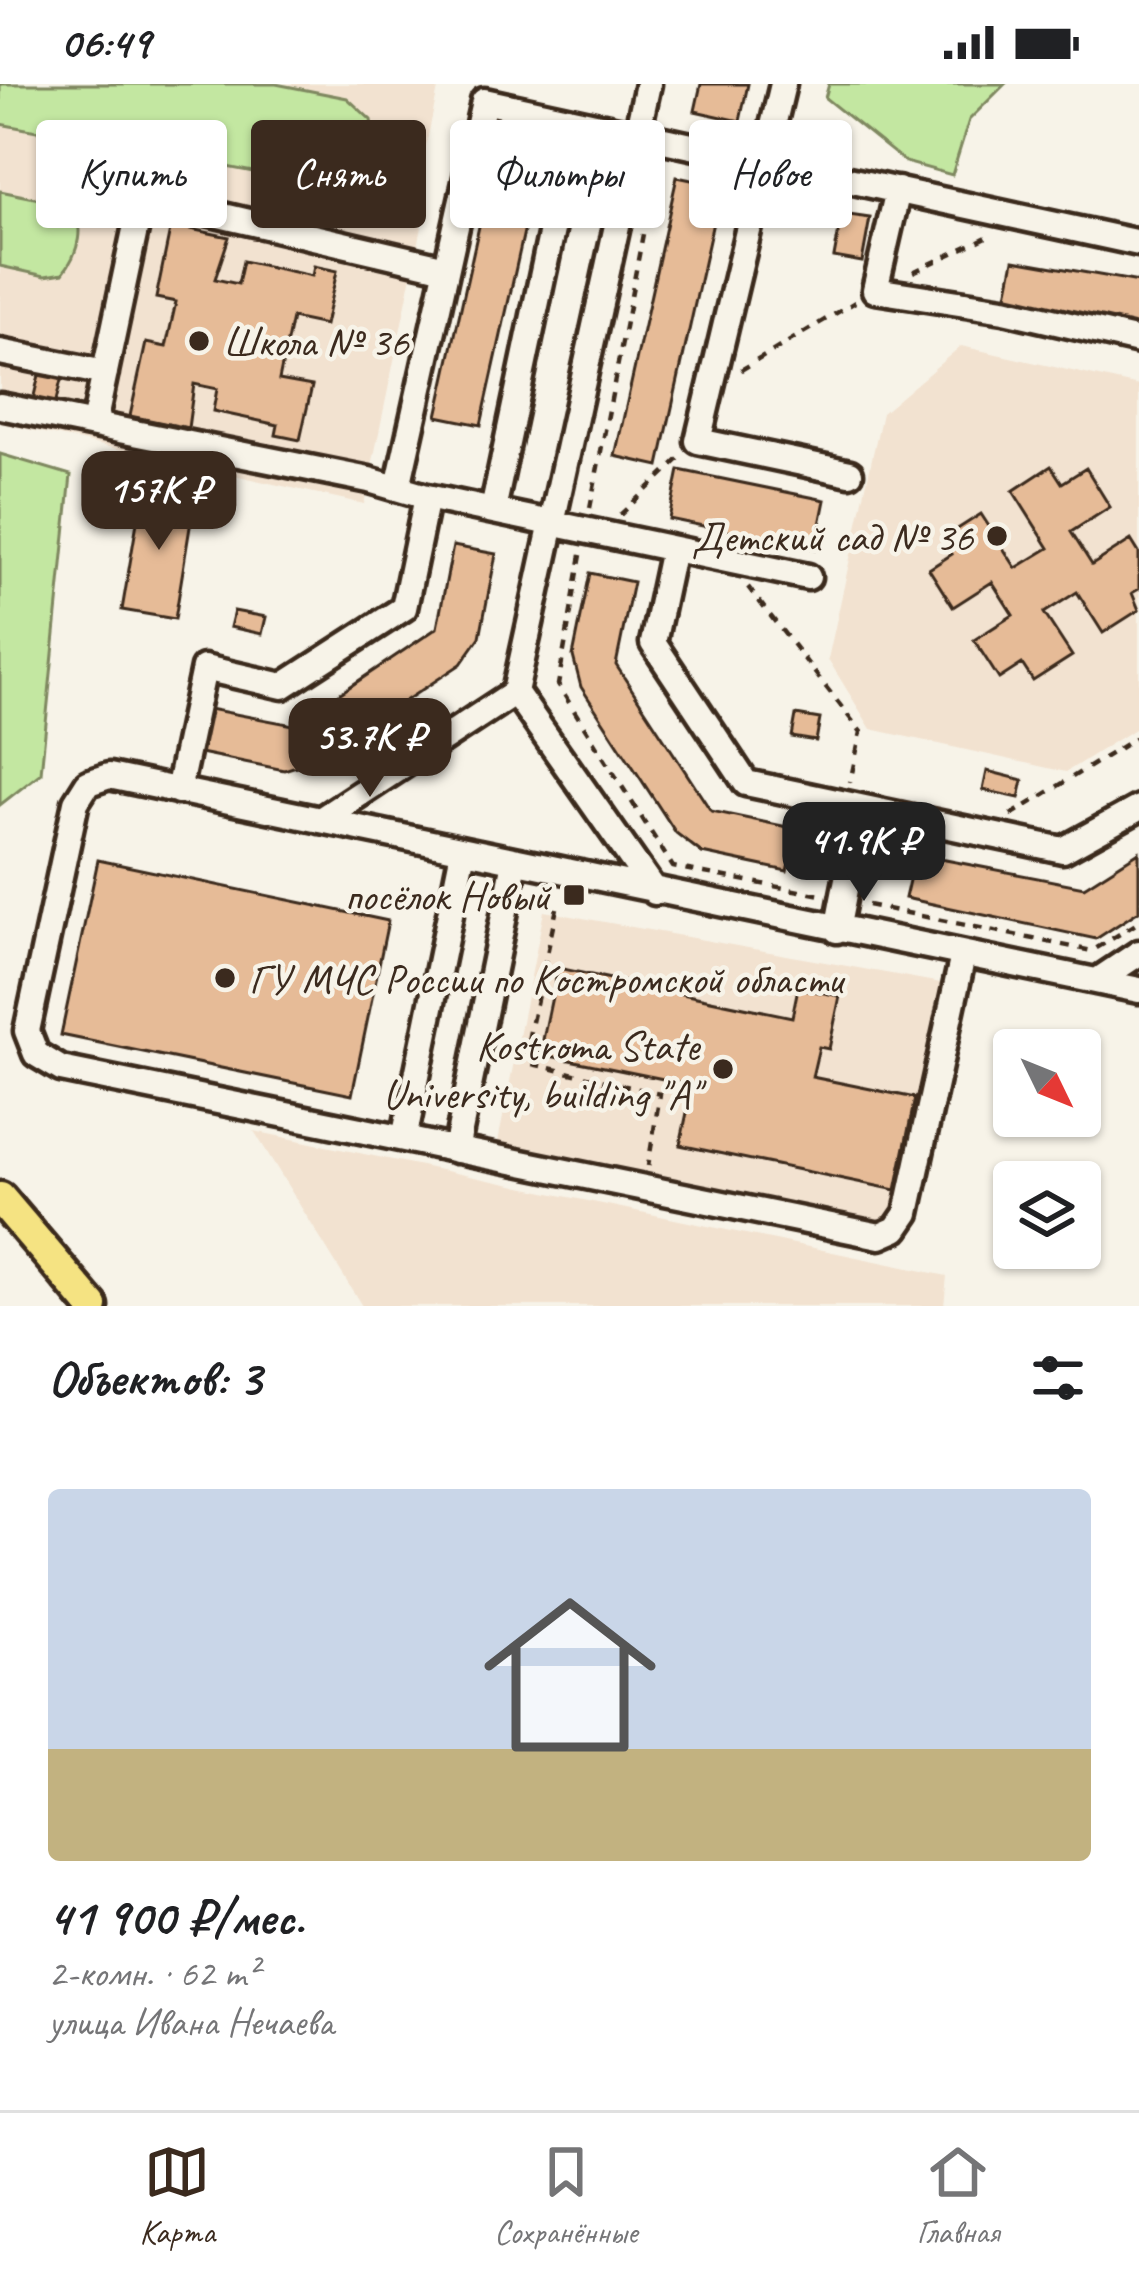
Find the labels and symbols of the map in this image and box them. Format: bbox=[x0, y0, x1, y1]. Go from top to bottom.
place label: Школа № 36 bbox=[223, 316, 410, 369]
marker: Школа № 36 bbox=[186, 328, 212, 354]
pin: 157K ₽ bbox=[61, 451, 257, 553]
place label: Детский сад № 36 bbox=[692, 511, 974, 564]
marker: Детский сад № 36 bbox=[984, 523, 1010, 549]
pin: 53.7K ₽ bbox=[259, 698, 481, 800]
pin: 41.9K ₽ bbox=[753, 802, 975, 904]
place label: посёлок Новый bbox=[345, 870, 552, 923]
marker: посёлок Новый bbox=[561, 882, 587, 908]
place label: ГУ МЧС России по Костромской области bbox=[249, 953, 846, 1006]
marker: ГУ МЧС России по Костромской области bbox=[212, 965, 238, 991]
place label: Kostroma State University, building "A" bbox=[383, 1020, 707, 1121]
north arrow bbox=[993, 1029, 1101, 1137]
marker: Kostroma State University, building "A" bbox=[710, 1056, 736, 1082]

